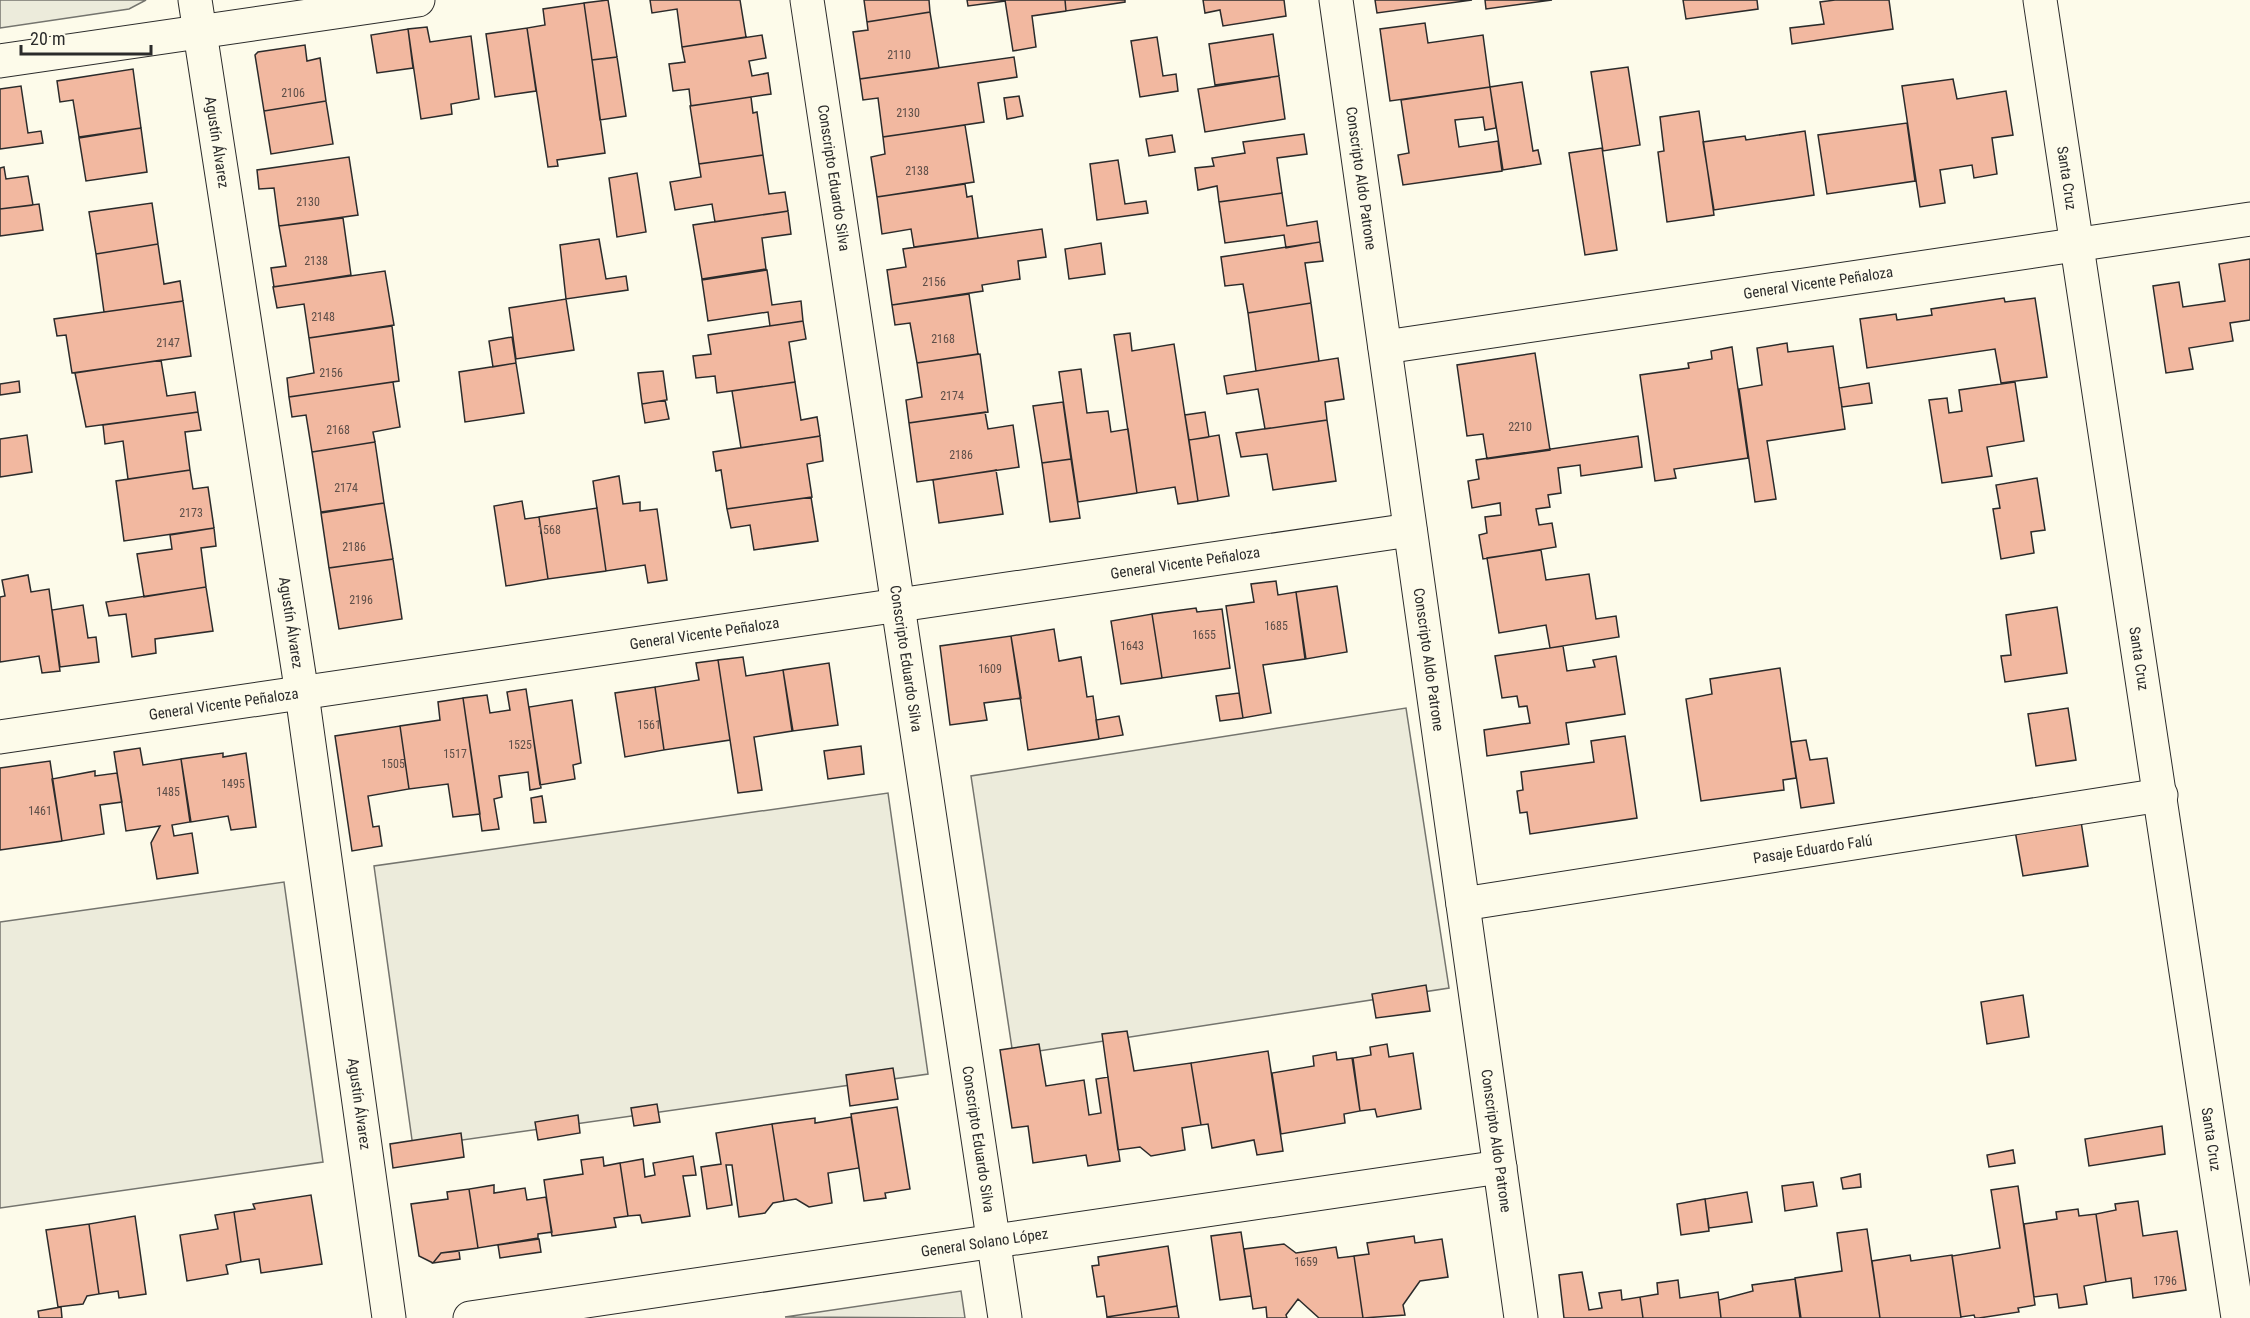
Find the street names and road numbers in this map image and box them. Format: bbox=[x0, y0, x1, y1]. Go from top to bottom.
street label: Agustín Álvarez bbox=[201, 95, 233, 189]
street label: Conscripto Eduardo Silva bbox=[814, 103, 854, 253]
street label: Conscripto Aldo Patrone bbox=[1342, 105, 1380, 251]
street label: Santa Cruz bbox=[2053, 145, 2080, 211]
street label: General Vicente Peñaloza bbox=[1742, 263, 1894, 303]
street label: General Vicente Peñaloza bbox=[1109, 543, 1261, 583]
street label: Agustín Álvarez bbox=[275, 576, 307, 670]
street label: Conscripto Eduardo Silva bbox=[886, 584, 926, 733]
street label: Conscripto Aldo Patrone bbox=[1410, 587, 1448, 732]
street label: General Vicente Peñaloza bbox=[628, 614, 780, 653]
street label: Santa Cruz bbox=[2125, 625, 2153, 692]
street label: General Vicente Peñaloza bbox=[148, 684, 300, 724]
street label: Pasaje Eduardo Falú bbox=[1752, 831, 1874, 868]
street label: Agustín Álvarez bbox=[344, 1057, 374, 1151]
street label: Conscripto Eduardo Silva bbox=[958, 1065, 998, 1214]
street label: Conscripto Aldo Patrone bbox=[1477, 1068, 1515, 1214]
street label: Santa Cruz bbox=[2197, 1106, 2225, 1172]
street label: General Solano López bbox=[920, 1224, 1049, 1261]

